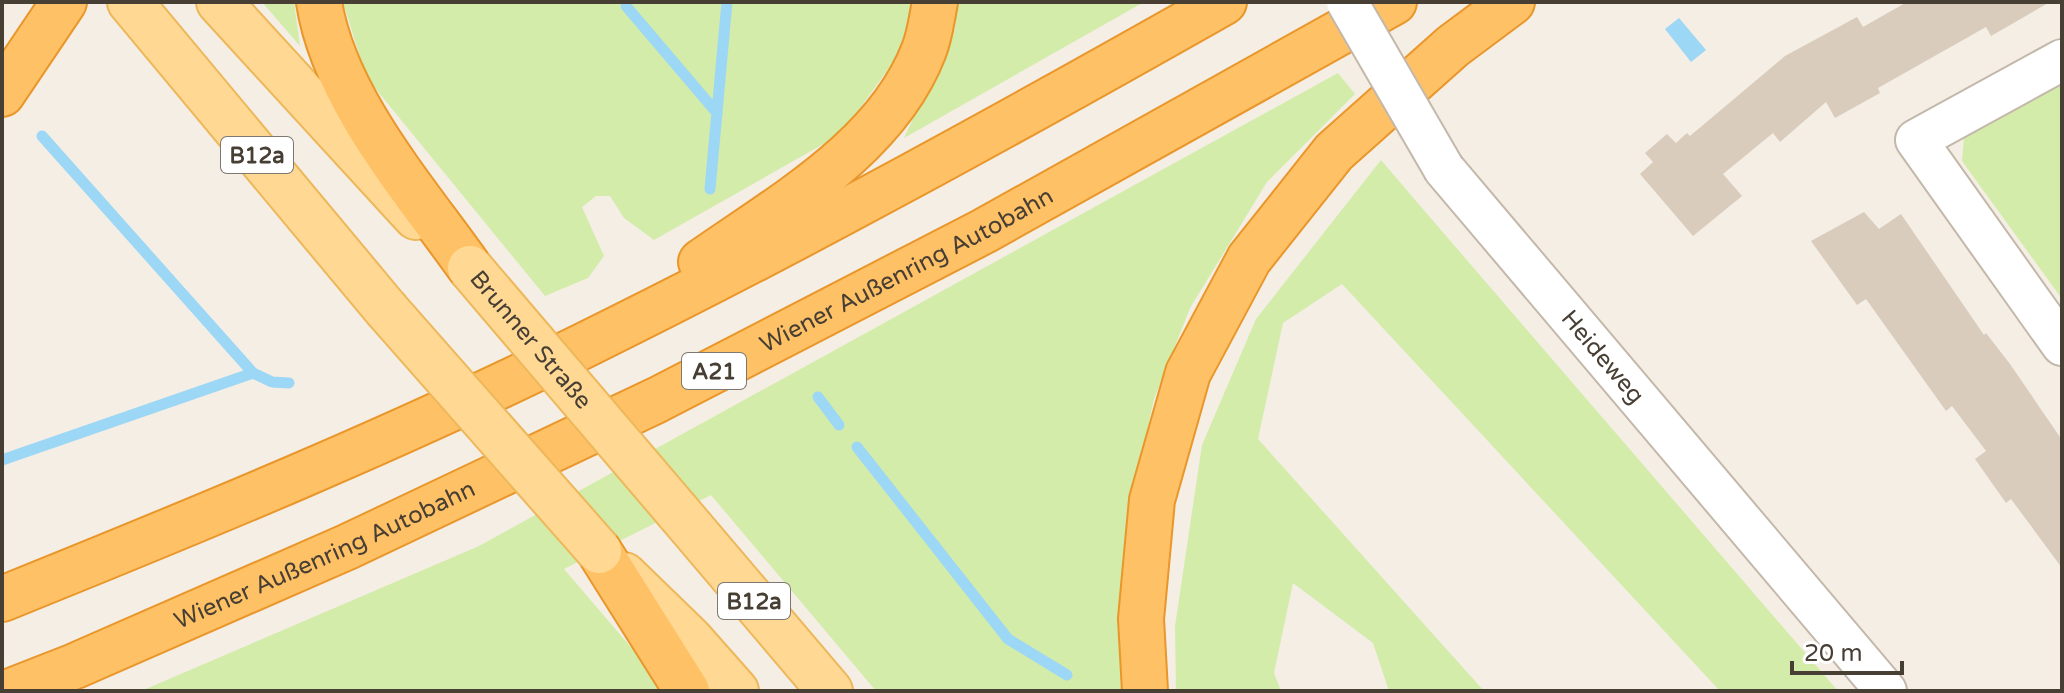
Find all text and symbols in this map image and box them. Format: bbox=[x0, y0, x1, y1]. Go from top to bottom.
road number: B12a bbox=[221, 137, 293, 173]
street label: Wiener Außenring Autobahn bbox=[755, 181, 1058, 359]
street label: Brunner Straße bbox=[463, 265, 598, 415]
street label: Heideweg bbox=[1555, 304, 1650, 410]
road number: A21 bbox=[682, 353, 746, 389]
street label: Wiener Außenring Autobahn bbox=[170, 474, 480, 636]
road number: B12a bbox=[718, 583, 790, 619]
scale bar bbox=[1792, 625, 1902, 675]
text: 20 m bbox=[1804, 639, 1862, 668]

